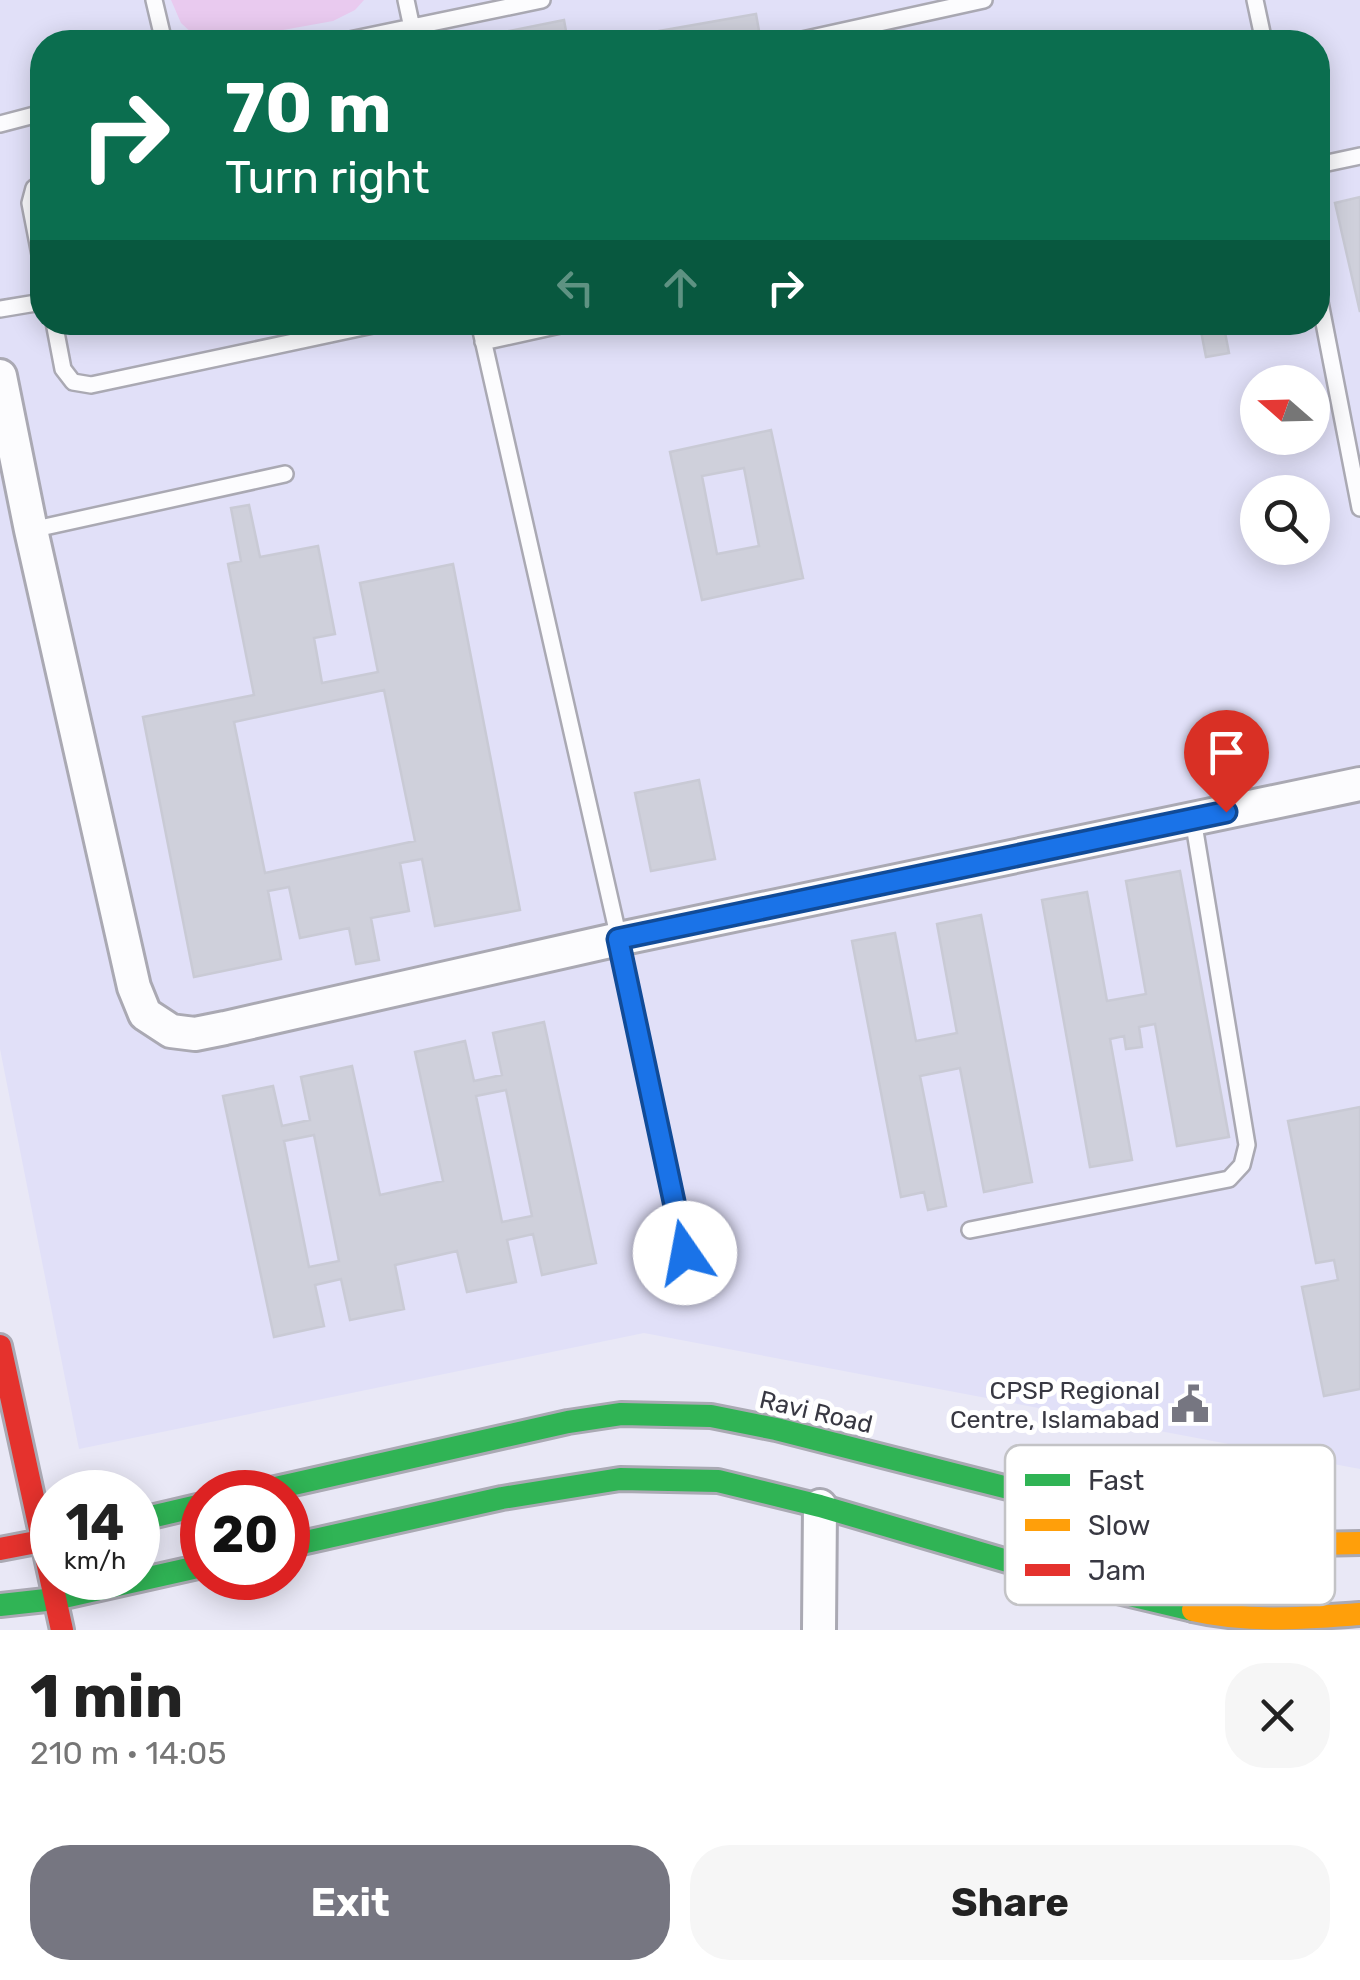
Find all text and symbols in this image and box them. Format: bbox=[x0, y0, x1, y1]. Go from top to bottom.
text: 70 m bbox=[225, 67, 392, 150]
icon: right bbox=[60, 70, 190, 200]
text: Turn right bbox=[225, 151, 429, 204]
icon: left bbox=[548, 260, 603, 315]
icon: ahead bbox=[653, 260, 708, 315]
icon: right bbox=[758, 260, 813, 315]
north arrow bbox=[1240, 365, 1330, 455]
map controls bbox=[1240, 365, 1330, 565]
button: search bbox=[1240, 475, 1330, 565]
pin bbox=[1184, 710, 1269, 813]
icon: arrive bbox=[1199, 725, 1254, 780]
position arrow bbox=[633, 1201, 737, 1305]
place label: CPSP Regional Centre, Islamabad bbox=[950, 1376, 1160, 1434]
public building icon: CPSP Regional Centre, Islamabad bbox=[1169, 1383, 1211, 1425]
street label: Ravi Road bbox=[757, 1385, 875, 1439]
legend bbox=[1005, 1445, 1335, 1605]
text: Fast bbox=[1088, 1464, 1144, 1497]
speed limit sign: 20 bbox=[180, 1470, 310, 1600]
text: 14 bbox=[66, 1493, 125, 1553]
text: Slow bbox=[1088, 1509, 1150, 1542]
text: km/h bbox=[64, 1546, 126, 1575]
text: Jam bbox=[1088, 1554, 1146, 1587]
text: 1 min bbox=[30, 1661, 183, 1732]
button: close bbox=[1225, 1663, 1330, 1768]
text: 210 m · 14:05 bbox=[30, 1734, 226, 1772]
button: Exit bbox=[30, 1845, 670, 1960]
button: Share bbox=[690, 1845, 1330, 1960]

